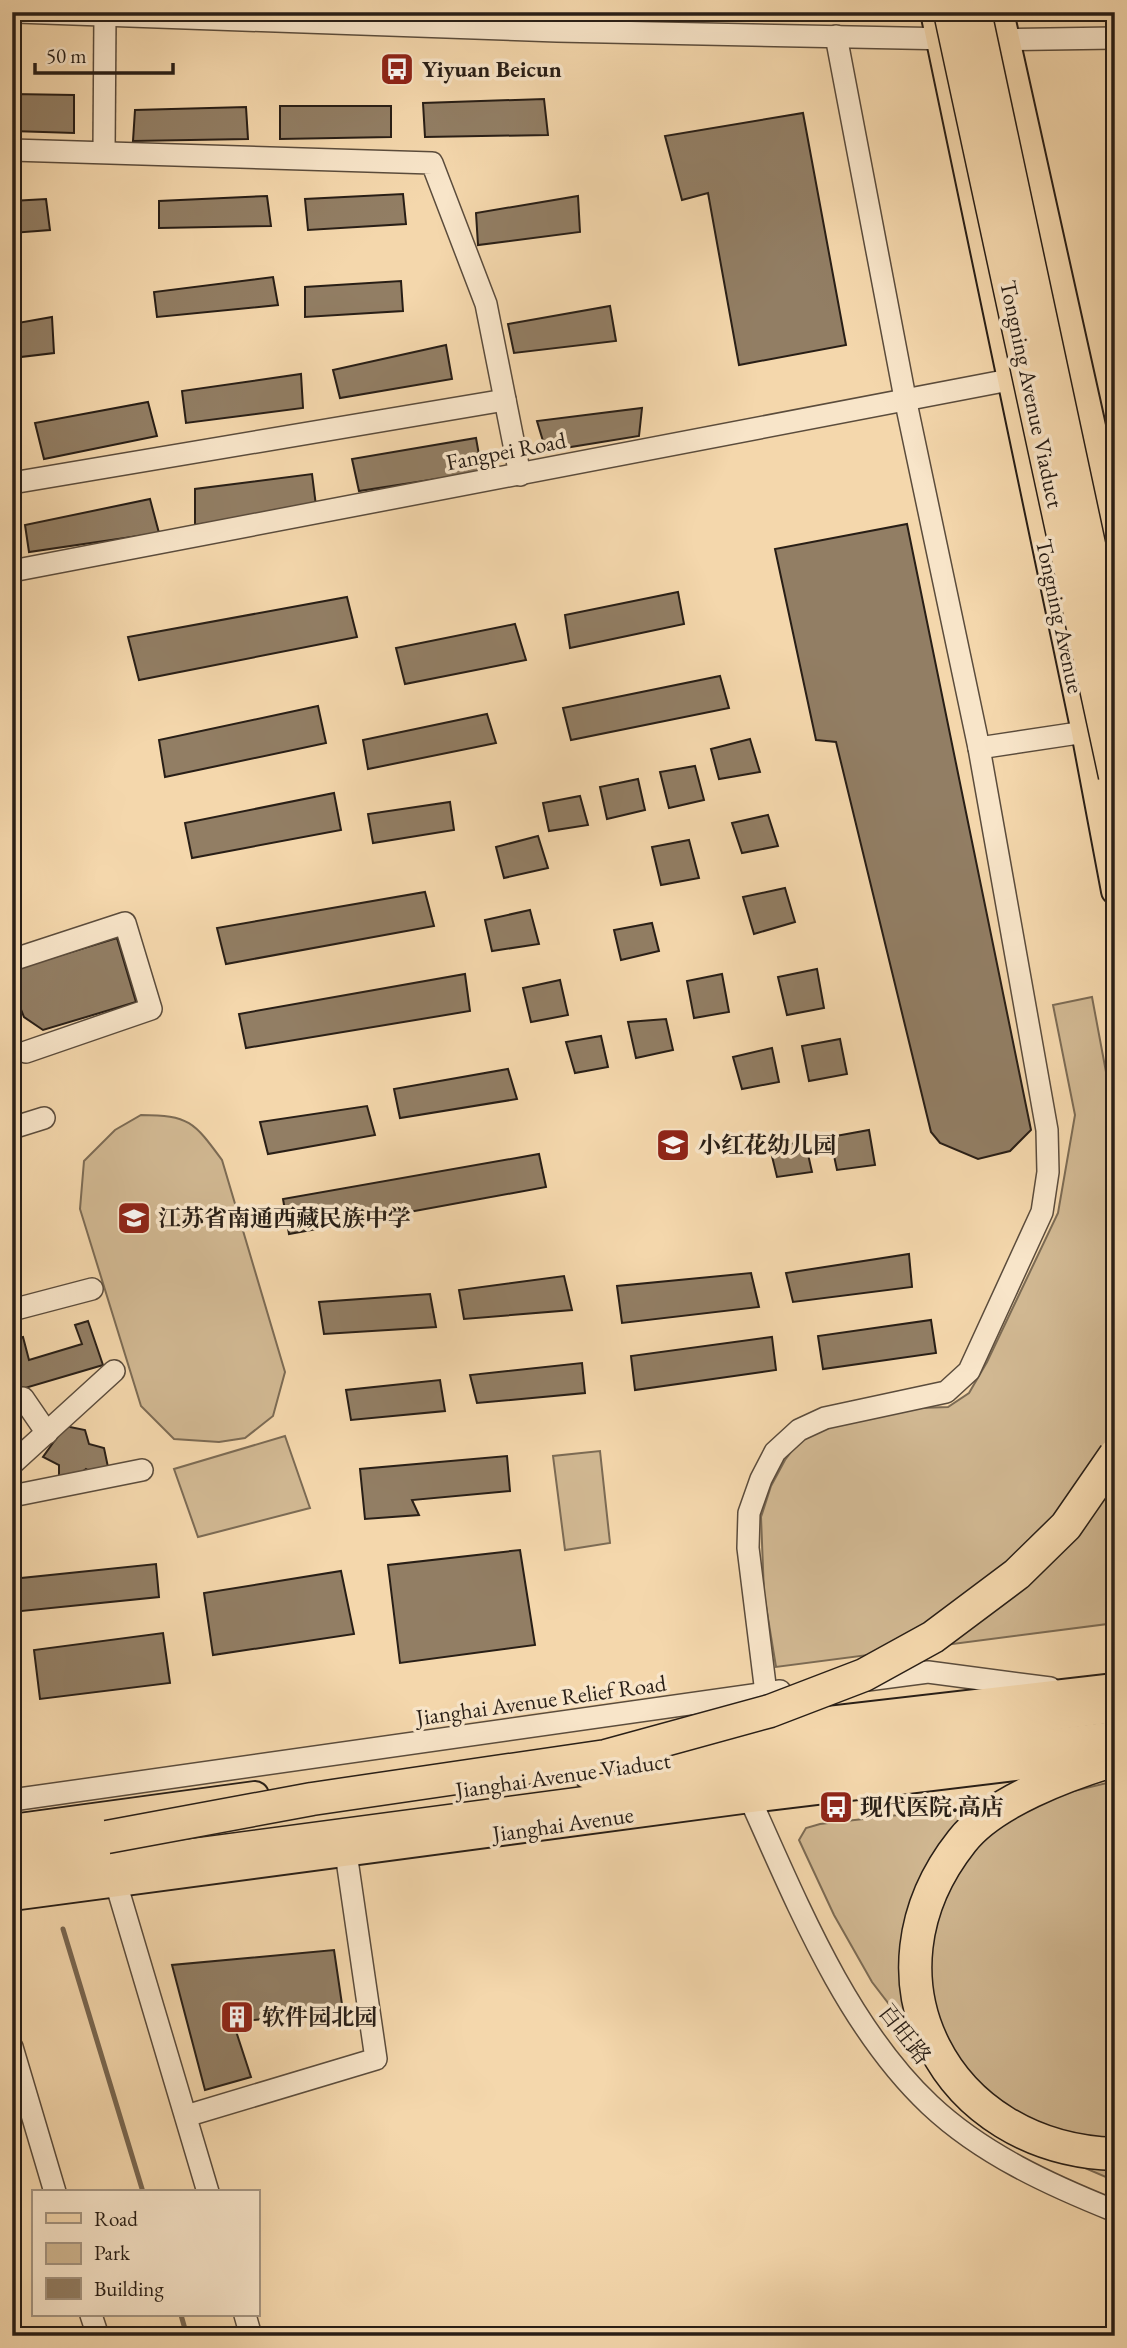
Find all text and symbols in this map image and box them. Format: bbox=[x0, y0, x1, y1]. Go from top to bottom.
scale bar bbox=[35, 32, 173, 76]
text: 50 m bbox=[46, 42, 87, 69]
bus stop icon: Yiyuan Beicun bbox=[378, 50, 416, 88]
place label: Yiyuan Beicun bbox=[422, 54, 562, 84]
street label: Tongning Avenue Viaduct bbox=[993, 278, 1071, 511]
street label: Fangpei Road bbox=[443, 425, 569, 477]
street label: Tongning Avenue bbox=[1029, 536, 1091, 696]
school or university icon: 小红花幼儿园 bbox=[654, 1126, 692, 1164]
place label: 小红花幼儿园 bbox=[698, 1130, 836, 1160]
school or university icon: 江苏省南通西藏民族中学 bbox=[115, 1199, 153, 1237]
place label: 江苏省南通西藏民族中学 bbox=[158, 1203, 411, 1233]
street label: Jianghai Avenue Relief Road bbox=[412, 1668, 668, 1733]
street label: Jianghai Avenue Viaduct bbox=[452, 1745, 673, 1805]
bus stop icon: 现代医院·高店 bbox=[817, 1788, 855, 1826]
place label: 现代医院·高店 bbox=[860, 1792, 1004, 1822]
street label: Jianghai Avenue bbox=[489, 1799, 635, 1849]
building icon: 软件园北园 bbox=[218, 1998, 256, 2036]
street label: 百旺路 bbox=[872, 1998, 938, 2070]
place label: 软件园北园 bbox=[262, 2002, 377, 2032]
legend bbox=[32, 2190, 259, 2316]
text: Road bbox=[94, 2205, 138, 2232]
text: Park bbox=[94, 2239, 131, 2266]
text: Building bbox=[94, 2275, 164, 2302]

